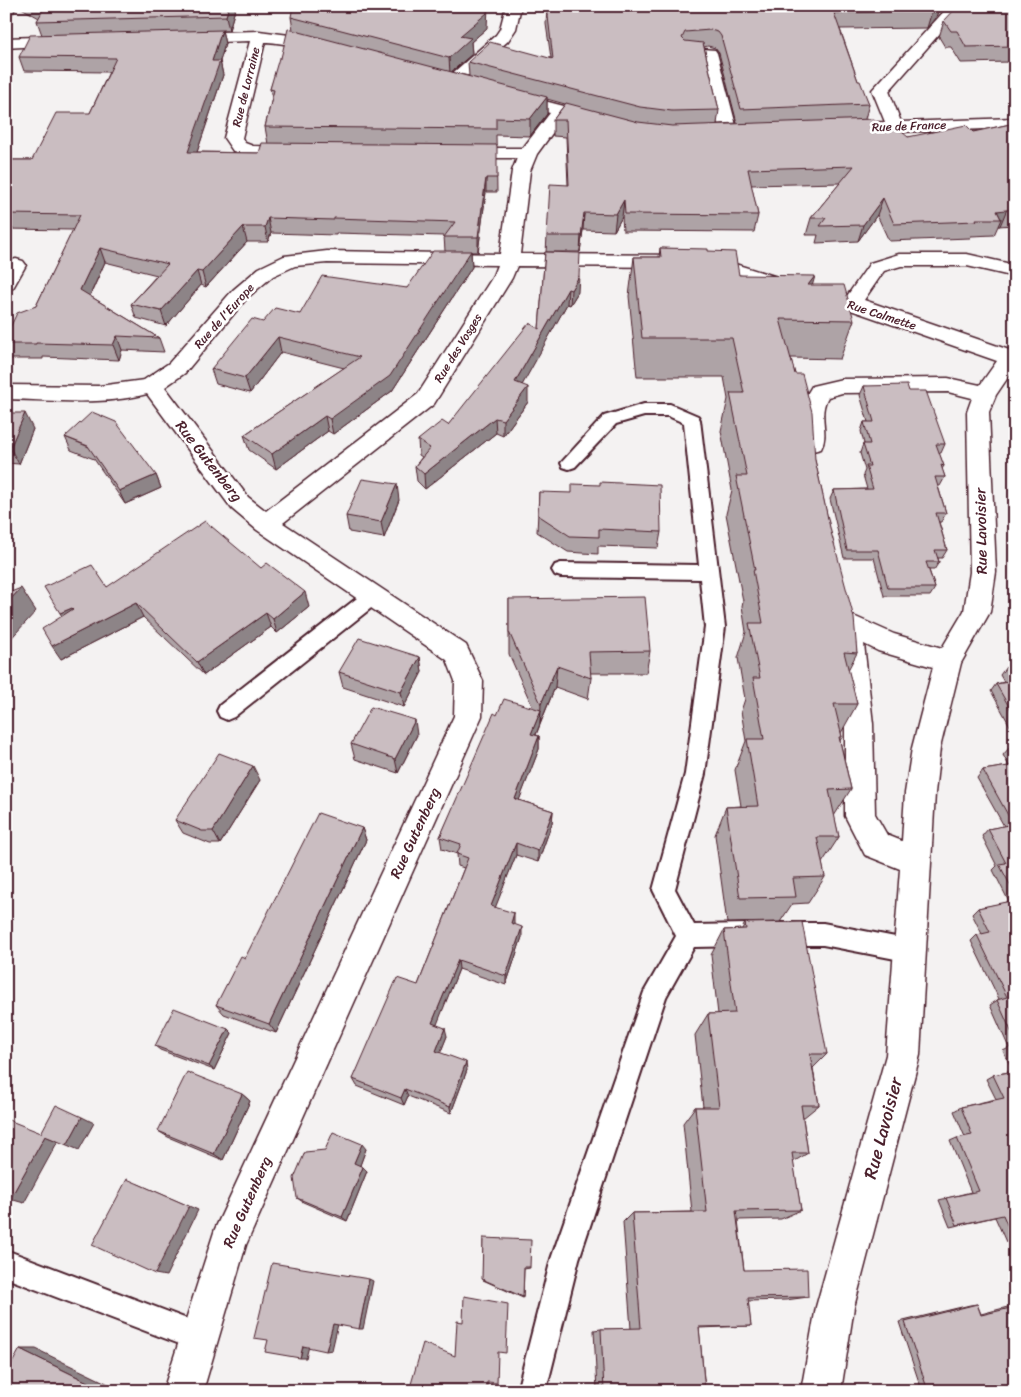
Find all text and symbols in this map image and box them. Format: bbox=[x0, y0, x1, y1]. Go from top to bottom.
street label: Rue de Lorraine bbox=[225, 45, 267, 129]
street label: Rue de France bbox=[871, 114, 947, 138]
street label: Rue de l'Europe bbox=[188, 278, 260, 354]
street label: Rue Calmette bbox=[845, 294, 919, 336]
street label: Rue des Vosges bbox=[428, 308, 488, 387]
street label: Rue Gutenberg bbox=[169, 414, 250, 508]
street label: Rue Lavoisier bbox=[967, 487, 995, 575]
street label: Rue Gutenberg bbox=[383, 783, 448, 883]
street label: Rue Lavoisier bbox=[854, 1072, 912, 1182]
street label: Rue Gutenberg bbox=[215, 1152, 279, 1252]

